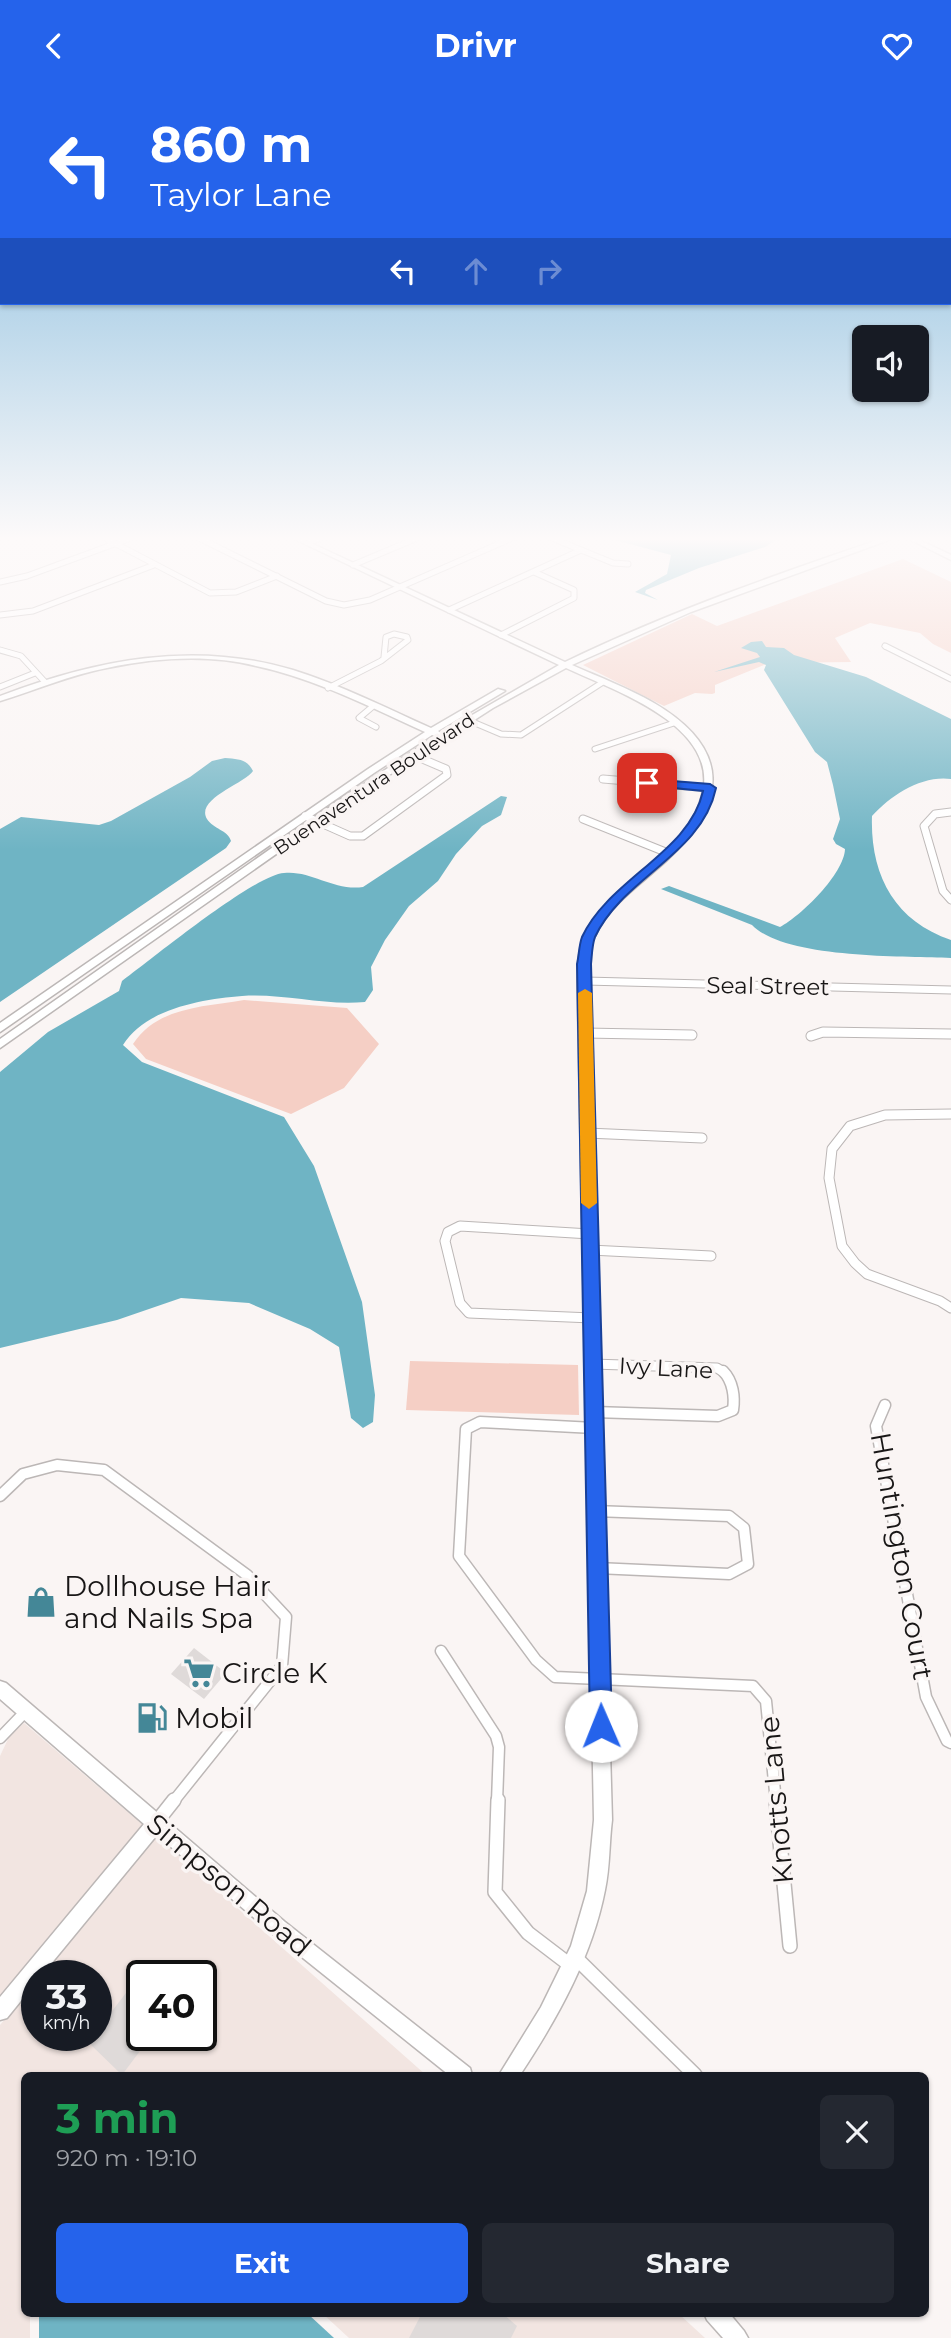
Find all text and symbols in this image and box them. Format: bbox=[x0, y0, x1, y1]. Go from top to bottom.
text: Drivr bbox=[434, 26, 517, 65]
icon: back bbox=[35, 27, 73, 65]
icon: heart bbox=[878, 27, 916, 65]
text: 860 m bbox=[150, 115, 312, 174]
icon: left bbox=[35, 119, 126, 210]
text: Taylor Lane bbox=[150, 175, 332, 214]
icon: left bbox=[384, 252, 422, 290]
icon: ahead bbox=[457, 252, 495, 290]
icon: right bbox=[530, 252, 568, 290]
map controls bbox=[852, 325, 929, 402]
button: sound bbox=[852, 325, 929, 402]
street label: Buenaventura Boulevard bbox=[269, 708, 479, 860]
pin bbox=[617, 753, 677, 813]
icon: arrive bbox=[628, 764, 666, 802]
street label: Seal Street bbox=[706, 971, 830, 1001]
street label: Ivy Lane bbox=[618, 1352, 714, 1384]
street label: Huntington Court bbox=[863, 1430, 941, 1682]
place label: Dollhouse Hair and Nails Spa bbox=[64, 1569, 271, 1635]
shop icon: Dollhouse Hair and Nails Spa bbox=[24, 1585, 58, 1619]
supermarket icon: Circle K bbox=[182, 1656, 216, 1690]
place label: Circle K bbox=[222, 1656, 328, 1690]
position arrow bbox=[564, 1689, 638, 1763]
fuel station icon: Mobil bbox=[135, 1701, 169, 1735]
place label: Mobil bbox=[175, 1701, 253, 1735]
street label: Knotts Lane bbox=[752, 1715, 800, 1885]
street label: Simpson Road bbox=[140, 1806, 318, 1964]
speed limit sign: 40 bbox=[126, 1960, 217, 2051]
text: 33 bbox=[46, 1975, 87, 2018]
text: km/h bbox=[42, 2012, 91, 2034]
text: 3 min bbox=[56, 2092, 178, 2144]
button: close bbox=[820, 2095, 894, 2169]
text: 920 m · 19:10 bbox=[56, 2144, 197, 2172]
button: Exit bbox=[56, 2223, 468, 2303]
button: Share bbox=[482, 2223, 894, 2303]

